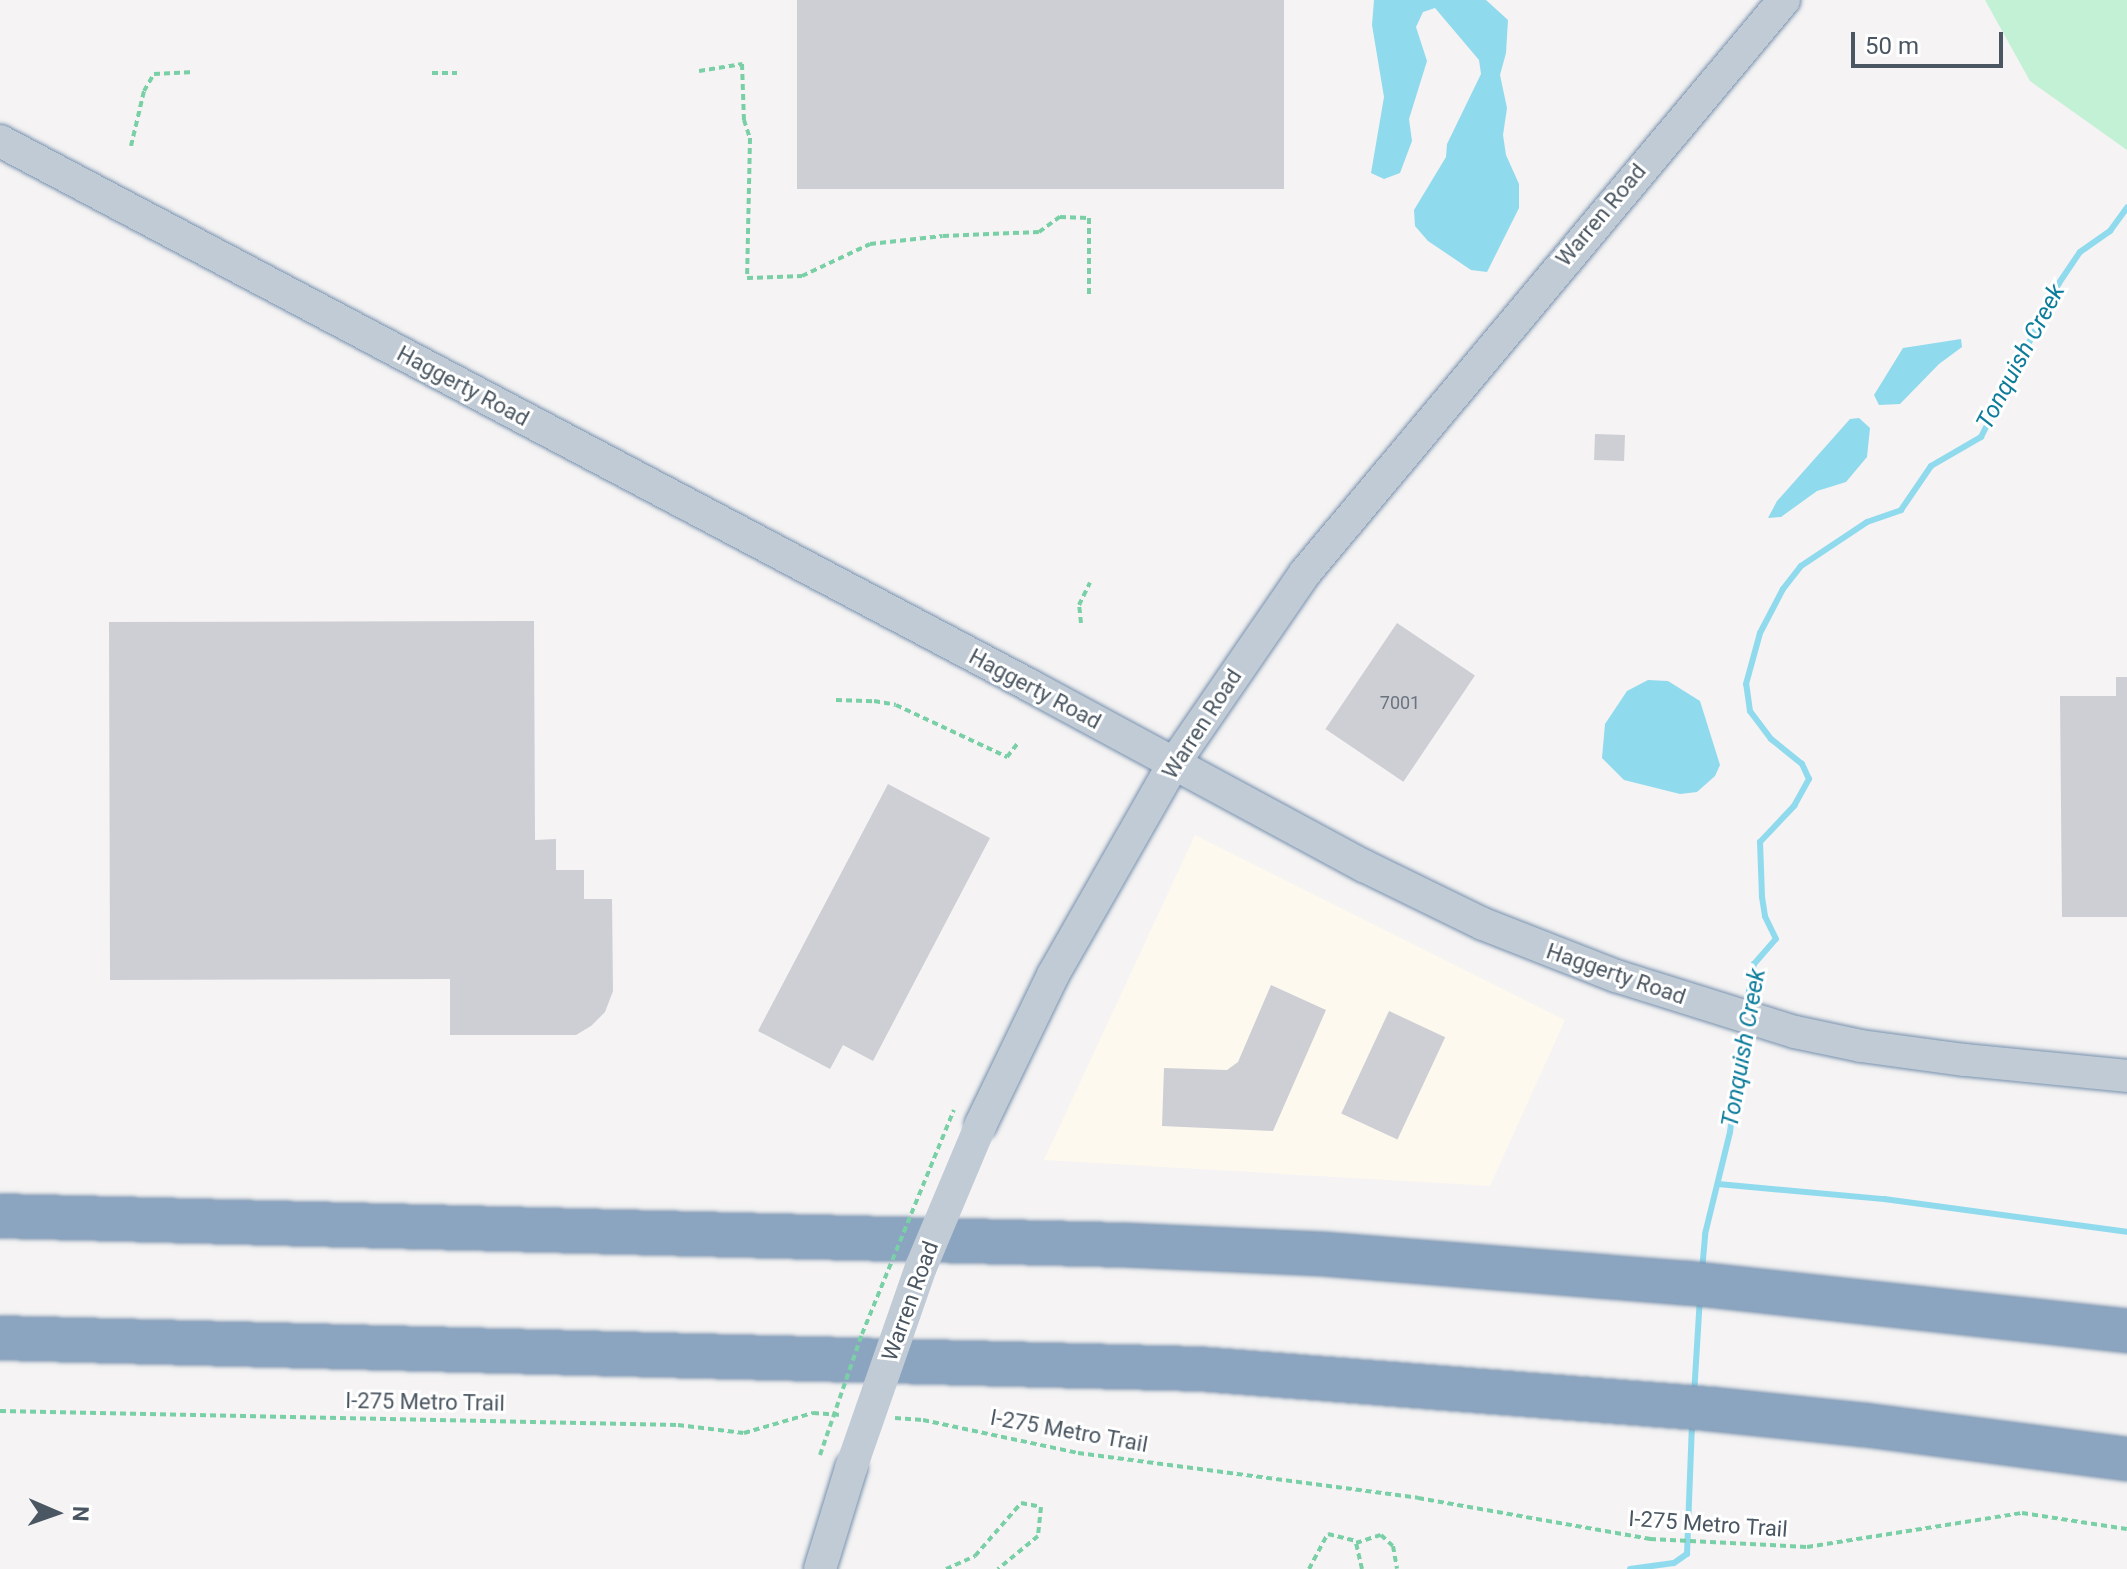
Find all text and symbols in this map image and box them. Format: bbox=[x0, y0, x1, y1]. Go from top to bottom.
scale bar bbox=[1855, 16, 2007, 66]
text: 50 m bbox=[1865, 32, 1919, 60]
street label: Warren Road bbox=[1551, 158, 1651, 272]
water label: Tonquish Creek bbox=[1971, 279, 2071, 435]
street label: Haggerty Road bbox=[393, 340, 533, 432]
street label: Haggerty Road bbox=[965, 643, 1105, 735]
street label: Warren Road bbox=[1157, 664, 1247, 784]
house number: 7001 bbox=[1380, 692, 1420, 714]
street label: Haggerty Road bbox=[1543, 938, 1689, 1010]
water label: Tonquish Creek bbox=[1716, 966, 1772, 1130]
street label: Warren Road bbox=[876, 1237, 944, 1365]
street label: I-275 Metro Trail bbox=[345, 1387, 505, 1417]
street label: I-275 Metro Trail bbox=[988, 1404, 1150, 1458]
north arrow bbox=[16, 1473, 96, 1553]
street label: I-275 Metro Trail bbox=[1627, 1505, 1789, 1543]
text: N bbox=[68, 1506, 93, 1522]

